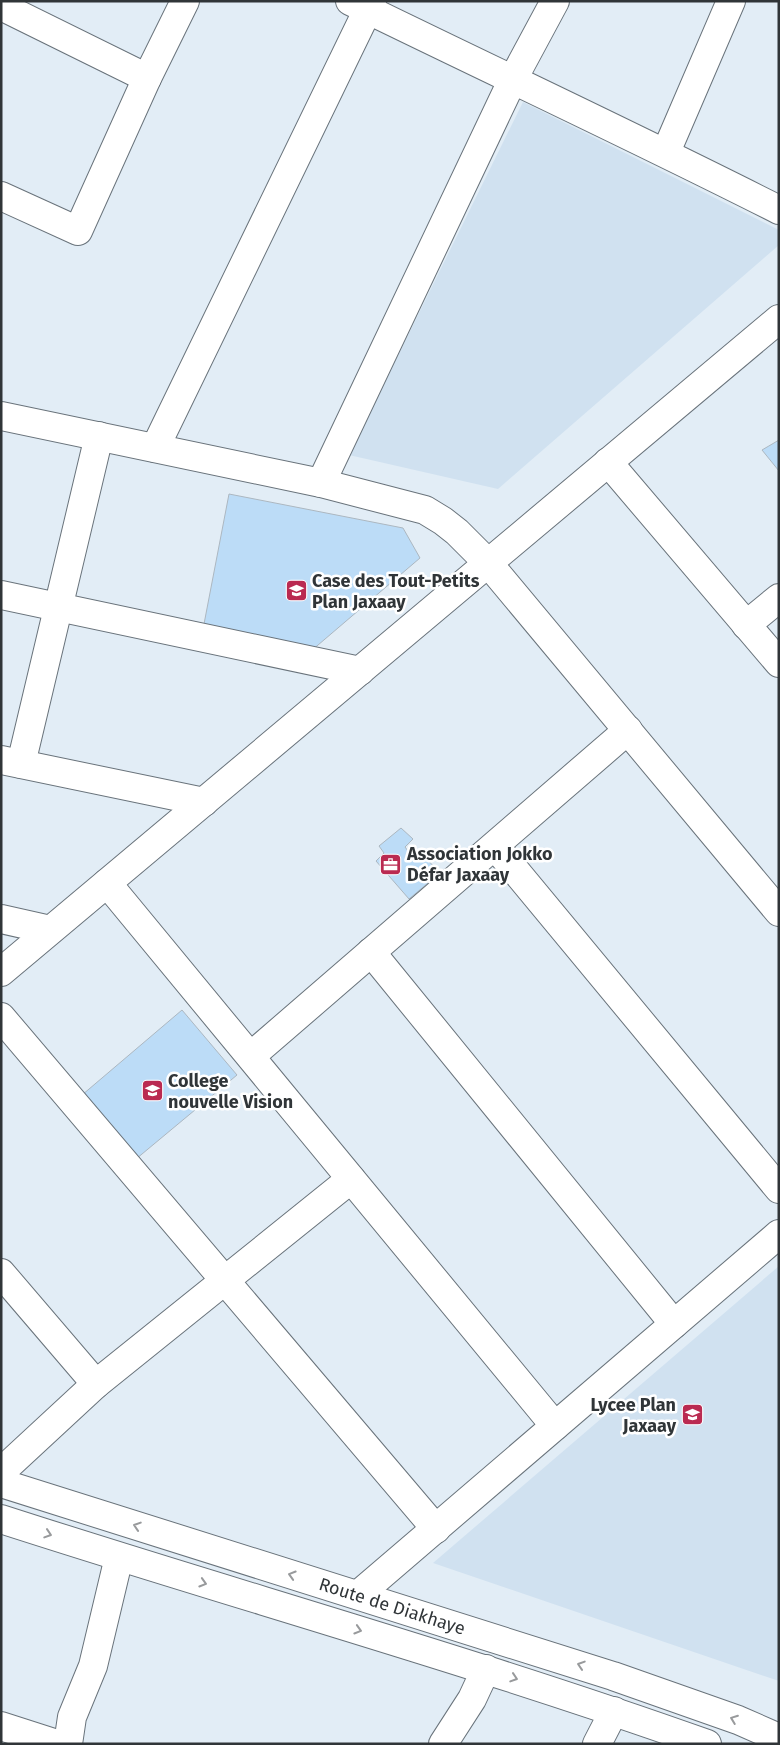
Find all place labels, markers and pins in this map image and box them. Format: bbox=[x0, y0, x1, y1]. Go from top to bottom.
place label: Case des Tout-Petits Plan Jaxaay bbox=[312, 570, 480, 613]
school or university icon: Case des Tout-Petits Plan Jaxaay bbox=[284, 579, 308, 603]
place label: Association Jokko Défar Jaxaay bbox=[406, 843, 553, 886]
office icon: Association Jokko Défar Jaxaay bbox=[379, 852, 403, 876]
place label: College nouvelle Vision bbox=[168, 1070, 293, 1113]
school or university icon: College nouvelle Vision bbox=[140, 1079, 164, 1103]
place label: Lycee Plan Jaxaay bbox=[590, 1394, 677, 1437]
school or university icon: Lycee Plan Jaxaay bbox=[680, 1403, 704, 1427]

